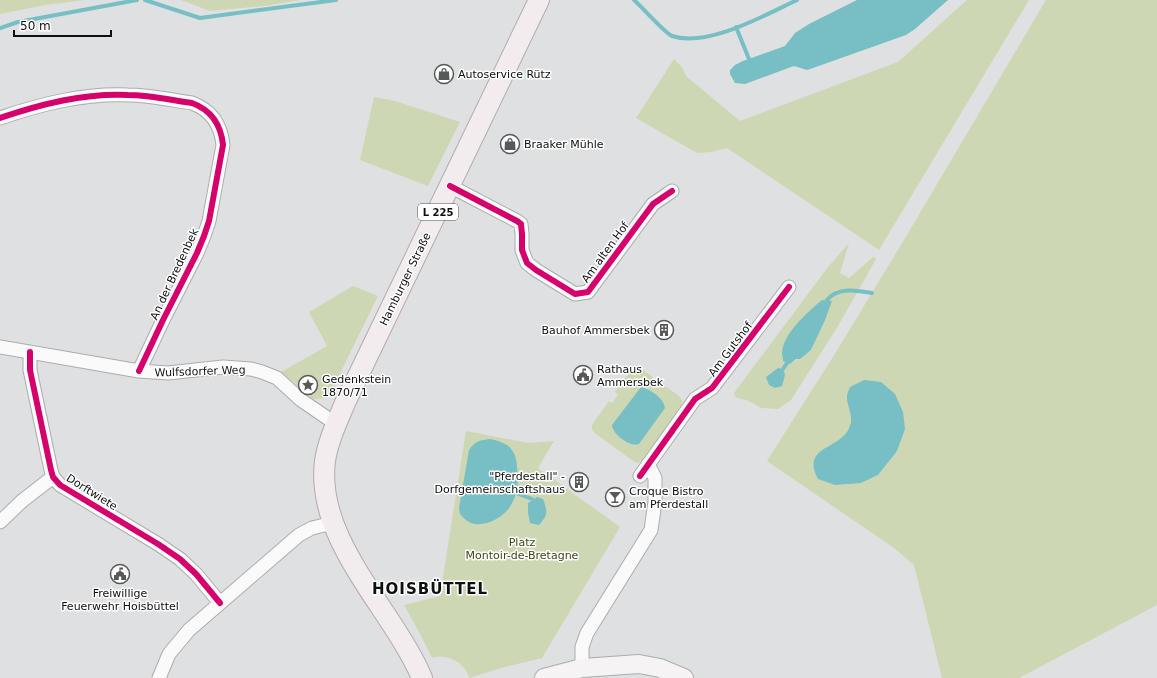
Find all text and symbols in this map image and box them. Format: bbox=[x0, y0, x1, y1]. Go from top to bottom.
scale bar bbox=[14, 12, 111, 38]
text: 50 m bbox=[20, 19, 51, 33]
shop icon: Autoservice Rütz bbox=[433, 63, 455, 85]
place label: Autoservice Rütz bbox=[458, 68, 551, 81]
shop icon: Braaker Mühle bbox=[499, 133, 521, 155]
place label: Braaker Mühle bbox=[524, 138, 604, 151]
road number: L 225 bbox=[418, 204, 458, 220]
street label: Am alten Hof bbox=[579, 218, 632, 285]
street label: An der Bredenbek bbox=[148, 226, 202, 322]
street label: Hamburger Straße bbox=[377, 230, 434, 328]
building icon: Bauhof Ammersbek bbox=[653, 319, 675, 341]
street label: Am Gutshof bbox=[706, 319, 756, 379]
place label: Bauhof Ammersbek bbox=[542, 324, 651, 337]
street label: Wulfsdorfer Weg bbox=[154, 363, 246, 380]
place label: Rathaus Ammersbek bbox=[597, 363, 664, 389]
public building icon: Rathaus Ammersbek bbox=[572, 364, 594, 386]
place label: Gedenkstein 1870/71 bbox=[322, 373, 391, 399]
place icon: Gedenkstein 1870/71 bbox=[297, 374, 319, 396]
place label: "Pferdestall" - Dorfgemeinschaftshaus bbox=[435, 470, 565, 496]
building icon: "Pferdestall" - Dorfgemeinschaftshaus bbox=[568, 471, 590, 493]
street label: Dorftwiete bbox=[64, 472, 120, 513]
place label: Croque Bistro am Pferdestall bbox=[629, 485, 708, 511]
bar icon: Croque Bistro am Pferdestall bbox=[604, 486, 626, 508]
park label: Platz Montoir-de-Bretagne bbox=[466, 536, 579, 562]
public building icon: Freiwillige Feuerwehr Hoisbüttel bbox=[109, 563, 131, 585]
district label: HOISBÜTTEL bbox=[372, 579, 488, 598]
place label: Freiwillige Feuerwehr Hoisbüttel bbox=[61, 587, 179, 613]

